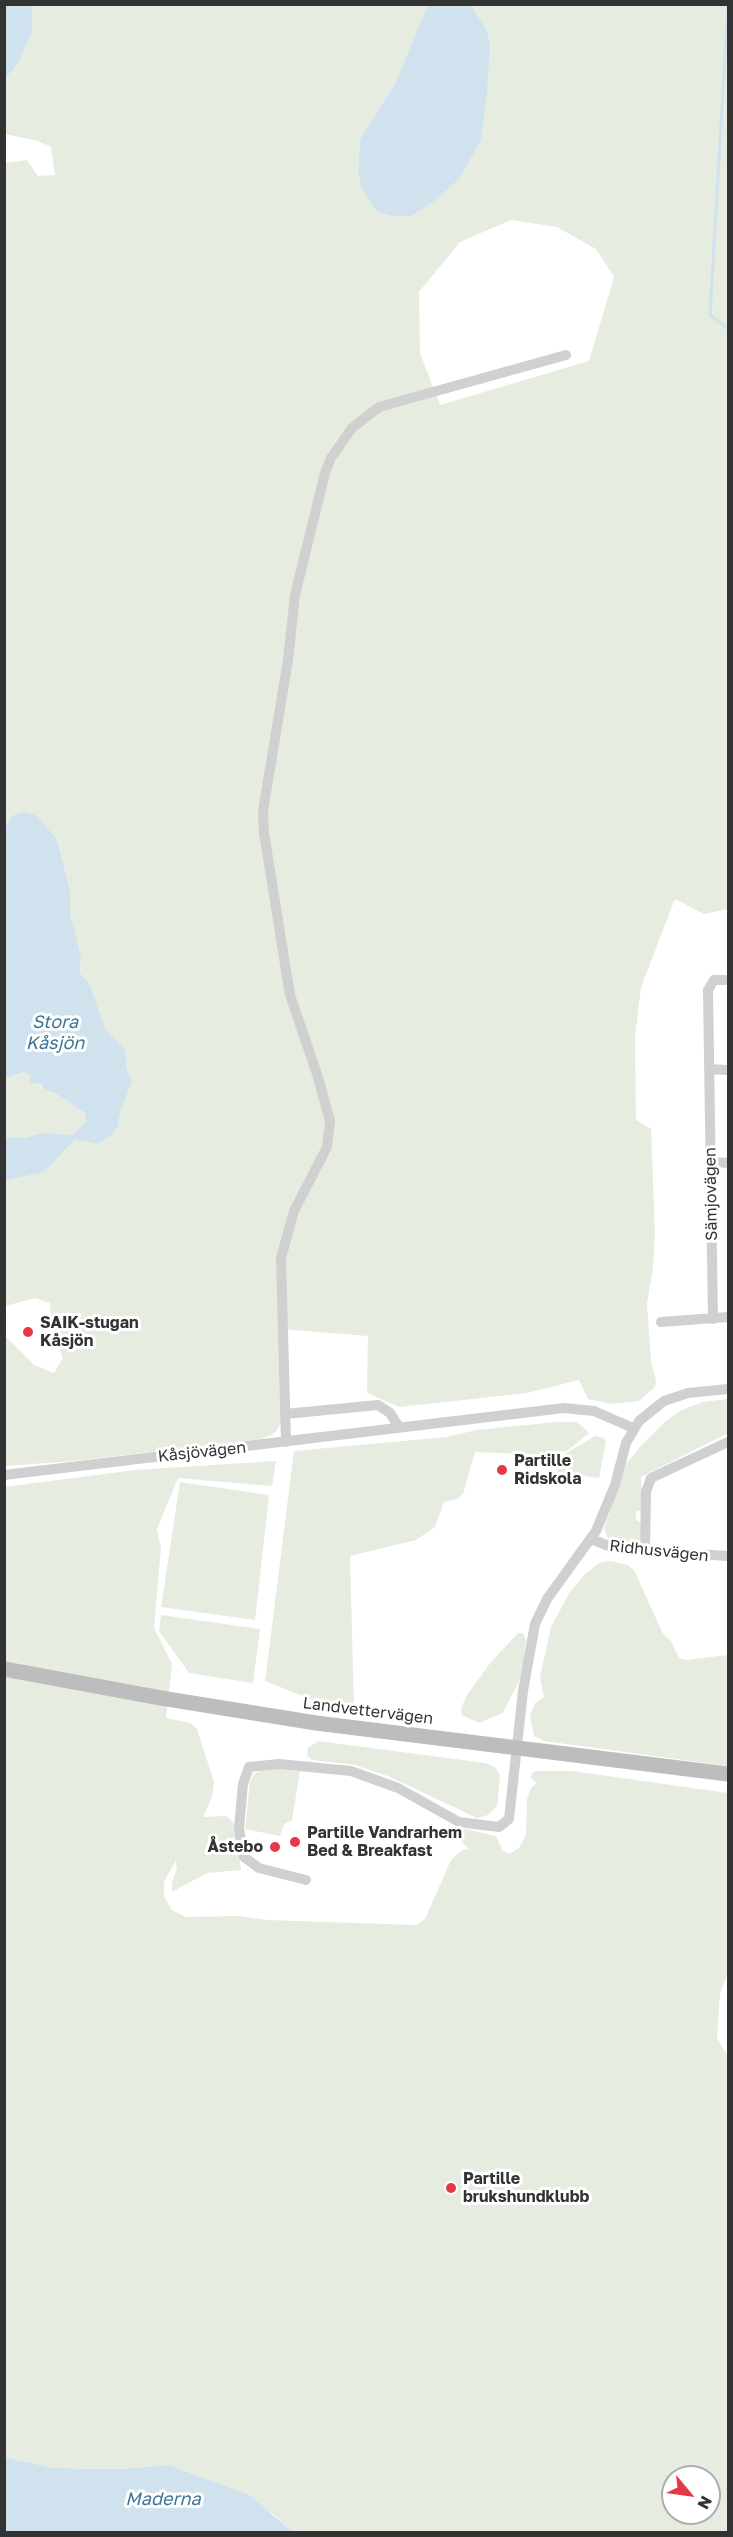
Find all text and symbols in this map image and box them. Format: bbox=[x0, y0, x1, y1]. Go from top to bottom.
water label: Stora Kåsjön bbox=[26, 1011, 84, 1054]
street label: Sämjovägen bbox=[701, 1147, 721, 1241]
place label: SAIK-stugan Kåsjön bbox=[40, 1313, 139, 1351]
marker: SAIK-stugan Kåsjön bbox=[21, 1325, 35, 1339]
street label: Kåsjövägen bbox=[157, 1438, 247, 1466]
place label: Partille Ridskola bbox=[514, 1451, 582, 1489]
marker: Partille Ridskola bbox=[495, 1463, 509, 1477]
street label: Ridhusvägen bbox=[608, 1536, 710, 1566]
street label: Landvettervägen bbox=[302, 1693, 434, 1729]
place label: Partille Vandrarhem Bed & Breakfast bbox=[307, 1823, 462, 1861]
marker: Partille Vandrarhem Bed & Breakfast bbox=[288, 1835, 302, 1849]
place label: Åstebo bbox=[208, 1837, 263, 1857]
marker: Åstebo bbox=[268, 1840, 282, 1854]
place label: Partille brukshundklubb bbox=[463, 2169, 589, 2207]
marker: Partille brukshundklubb bbox=[444, 2181, 458, 2195]
north arrow bbox=[661, 2465, 721, 2525]
water label: Maderna bbox=[125, 2488, 201, 2510]
text: N bbox=[693, 2493, 717, 2513]

